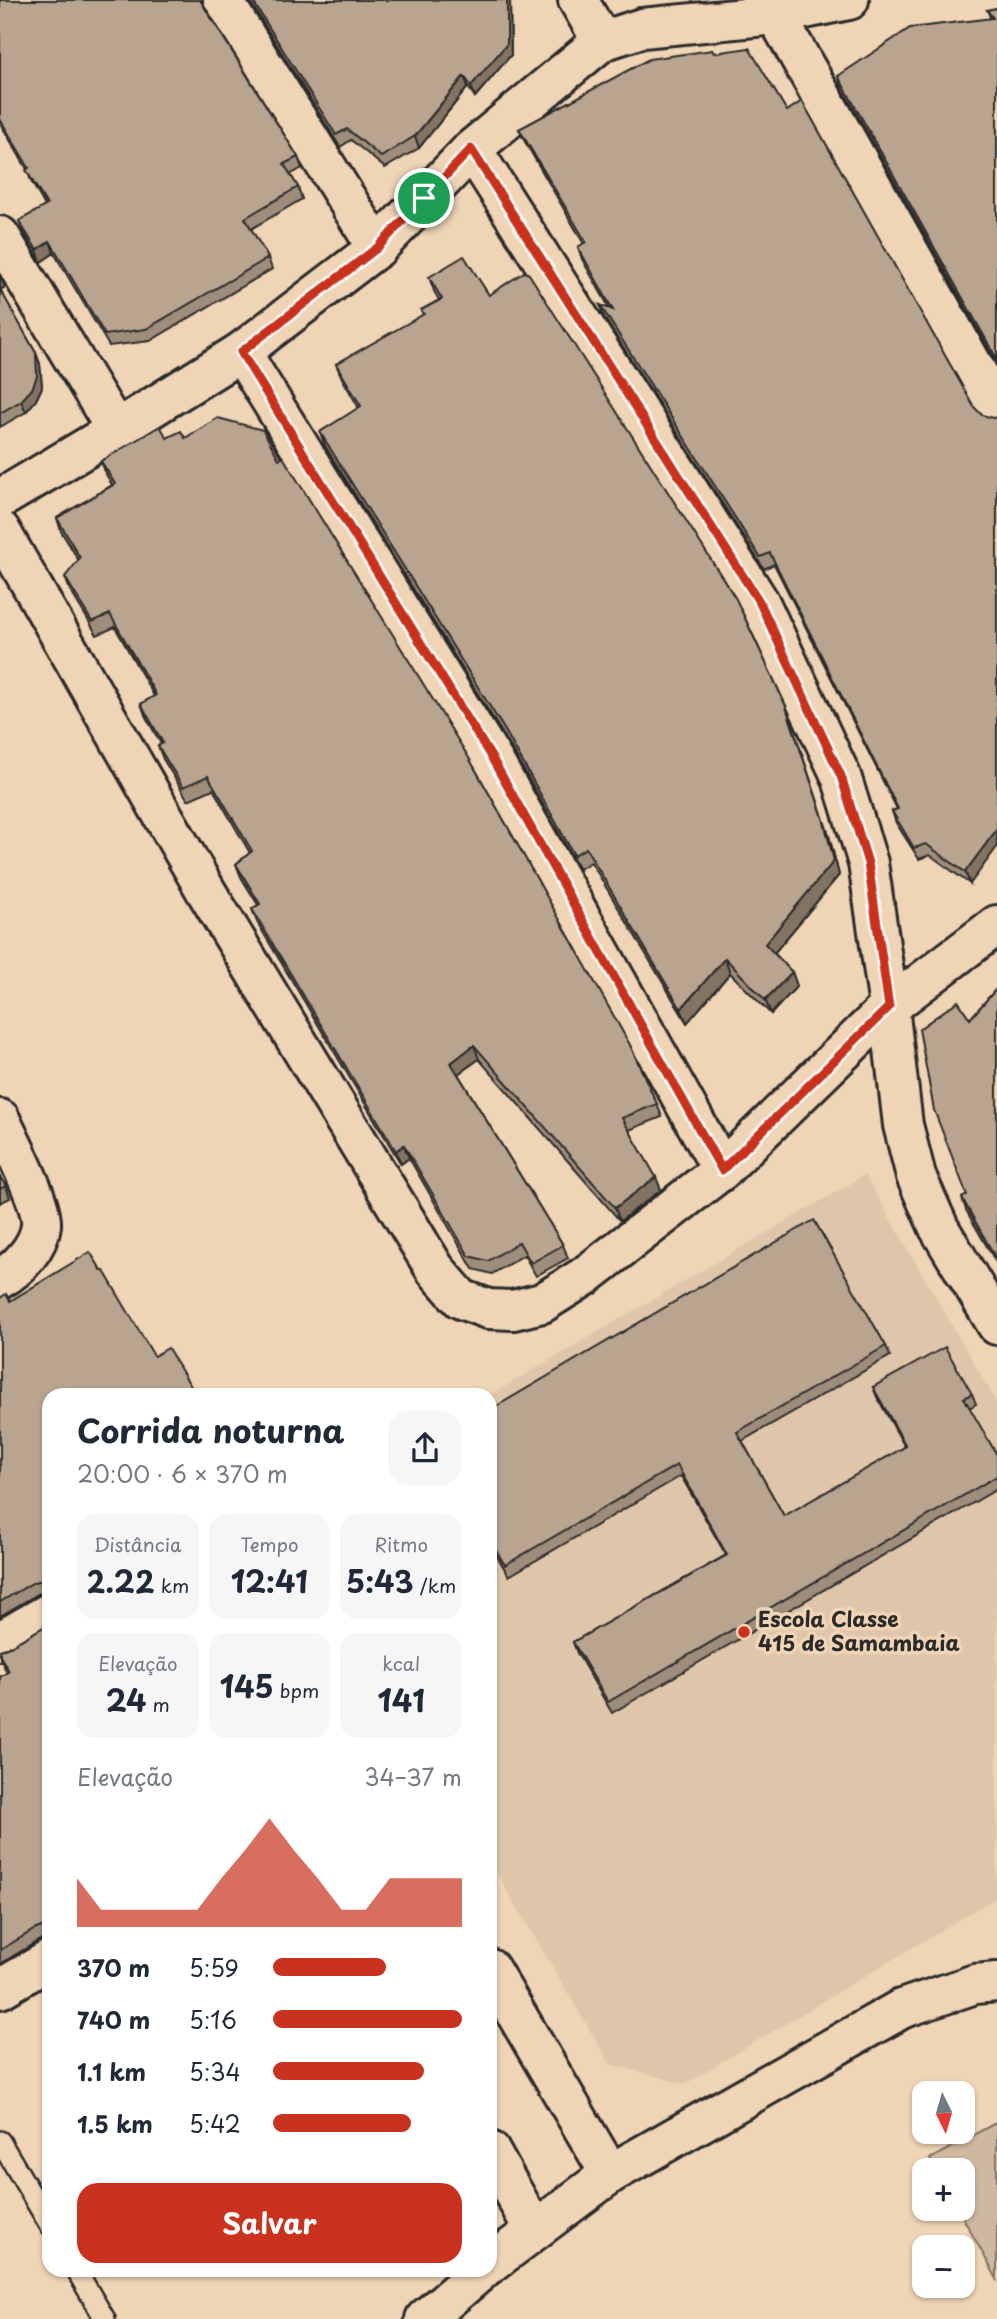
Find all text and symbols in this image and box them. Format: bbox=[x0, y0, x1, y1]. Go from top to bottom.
pin bbox=[394, 168, 454, 228]
icon: arrive bbox=[405, 179, 443, 217]
text: Corrida noturna bbox=[77, 1406, 345, 1454]
button: share bbox=[388, 1411, 462, 1485]
text: 20:00 · 6 × 370 m bbox=[77, 1456, 288, 1491]
text: Distância bbox=[94, 1530, 182, 1558]
text: Tempo bbox=[240, 1530, 299, 1558]
text: Ritmo bbox=[374, 1530, 428, 1558]
text: 2.22 bbox=[86, 1558, 154, 1603]
text: 12:41 bbox=[231, 1558, 308, 1603]
text: 5:43 bbox=[346, 1558, 414, 1603]
text: km bbox=[154, 1571, 189, 1599]
text: /km bbox=[414, 1571, 456, 1599]
place label: Escola Classe 415 de Samambaia bbox=[758, 1602, 960, 1658]
marker: Escola Classe 415 de Samambaia bbox=[736, 1624, 752, 1640]
text: Elevação bbox=[98, 1649, 178, 1677]
text: kcal bbox=[382, 1649, 420, 1677]
text: 145 bbox=[220, 1663, 274, 1708]
text: bpm bbox=[274, 1676, 319, 1704]
text: 24 bbox=[106, 1677, 146, 1722]
text: 141 bbox=[377, 1677, 425, 1722]
text: m bbox=[146, 1690, 170, 1718]
text: Elevação bbox=[77, 1759, 173, 1794]
text: 34–37 m bbox=[364, 1759, 462, 1794]
text: 370 m bbox=[77, 1950, 150, 1985]
text: 5:59 bbox=[189, 1950, 239, 1985]
text: 740 m bbox=[77, 2002, 150, 2037]
text: 5:16 bbox=[189, 2002, 237, 2037]
text: 1.1 km bbox=[77, 2054, 146, 2089]
text: 5:34 bbox=[189, 2054, 241, 2089]
north arrow bbox=[912, 2081, 975, 2144]
map controls bbox=[912, 2081, 975, 2298]
text: 1.5 km bbox=[77, 2106, 153, 2141]
text: 5:42 bbox=[189, 2106, 241, 2141]
button: + bbox=[912, 2158, 975, 2221]
button: Salvar bbox=[77, 2183, 462, 2263]
button: − bbox=[912, 2235, 975, 2298]

